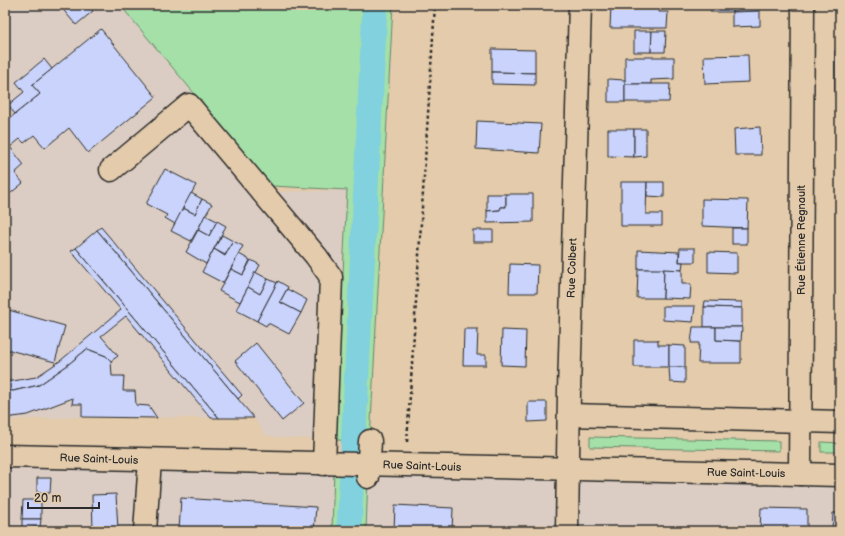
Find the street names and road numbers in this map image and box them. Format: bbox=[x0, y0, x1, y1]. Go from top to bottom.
street label: Rue Étienne Regnault bbox=[794, 184, 808, 295]
street label: Rue Colbert bbox=[564, 237, 580, 298]
street label: Rue Saint-Louis bbox=[60, 451, 139, 467]
street label: Rue Saint-Louis bbox=[383, 458, 462, 474]
street label: Rue Saint-Louis bbox=[707, 466, 786, 480]

